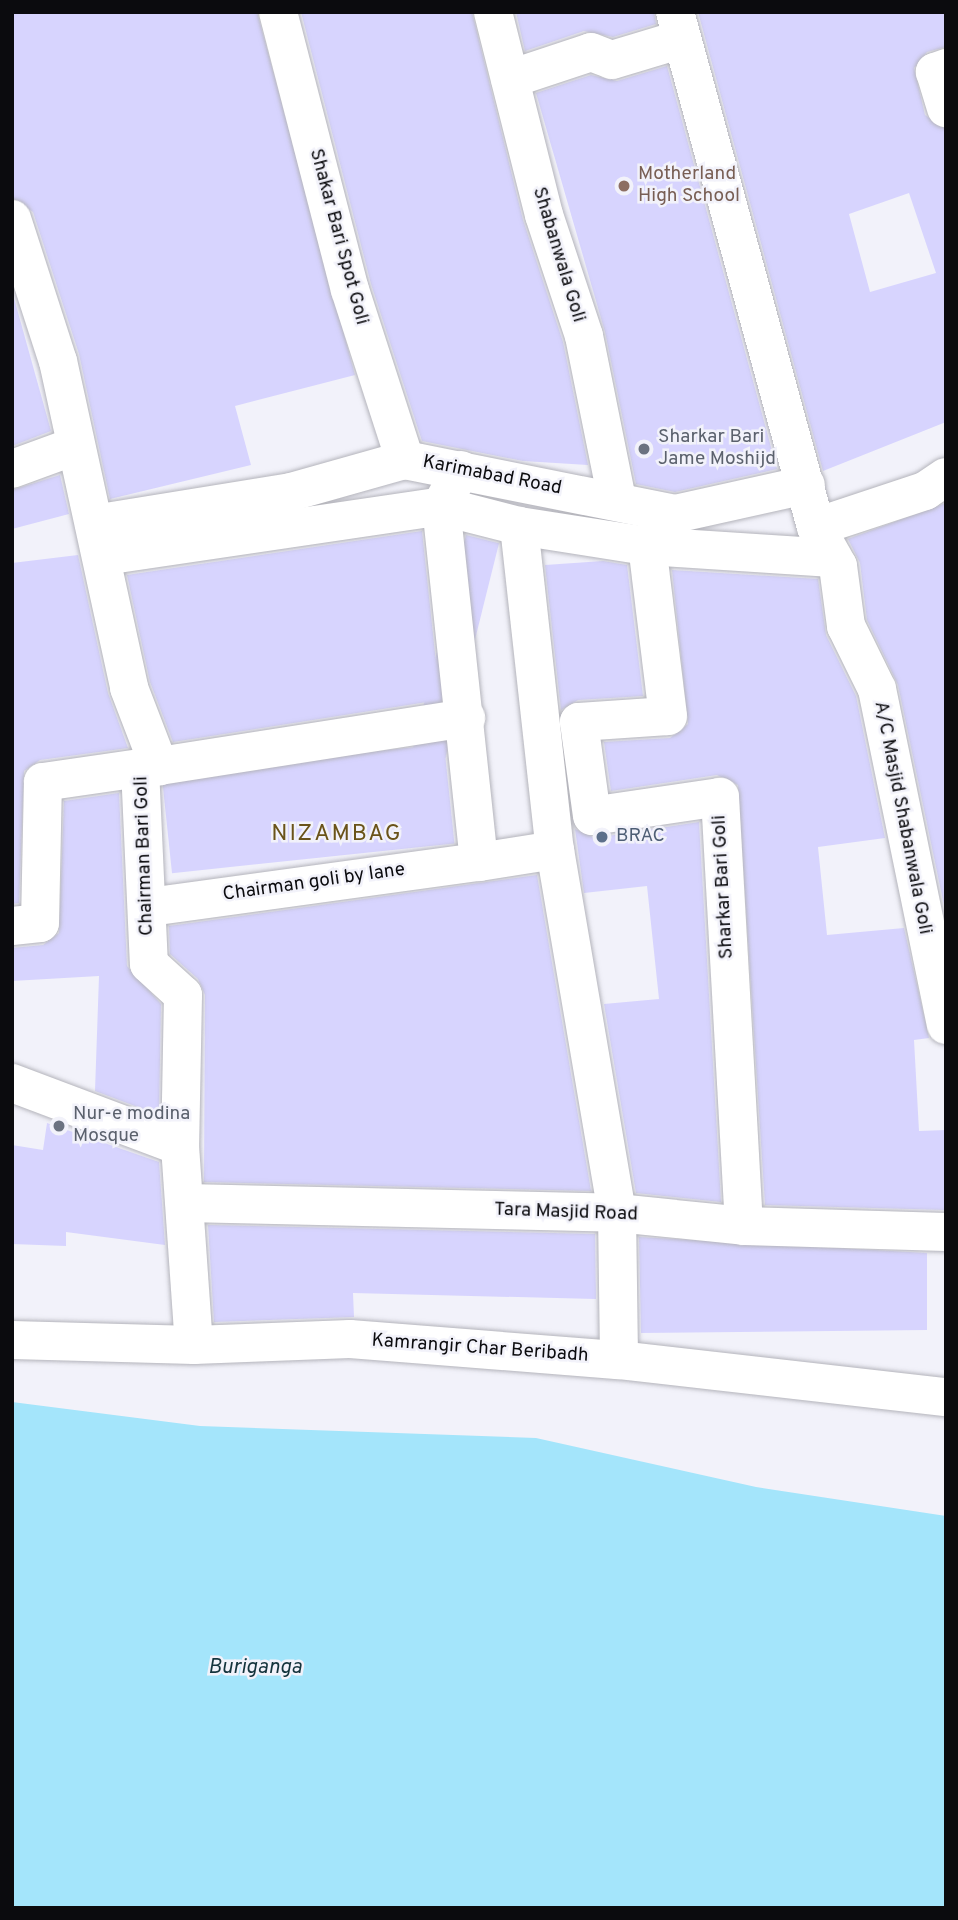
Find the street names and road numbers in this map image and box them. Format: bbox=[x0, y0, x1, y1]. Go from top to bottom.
street label: Shakar Bari Spot Goli bbox=[304, 146, 372, 328]
street label: Shabanwala Goli bbox=[527, 185, 589, 325]
street label: Karimabad Road bbox=[421, 451, 563, 501]
street label: A/C Masjid Shabanwala Goli bbox=[868, 699, 936, 937]
street label: Chairman Bari Goli bbox=[131, 776, 159, 936]
street label: Sharkar Bari Goli bbox=[709, 814, 739, 960]
street label: Chairman goli by lane bbox=[221, 859, 407, 907]
street label: Tara Masjid Road bbox=[494, 1199, 638, 1227]
street label: Kamrangir Char Beribadh bbox=[371, 1330, 589, 1368]

